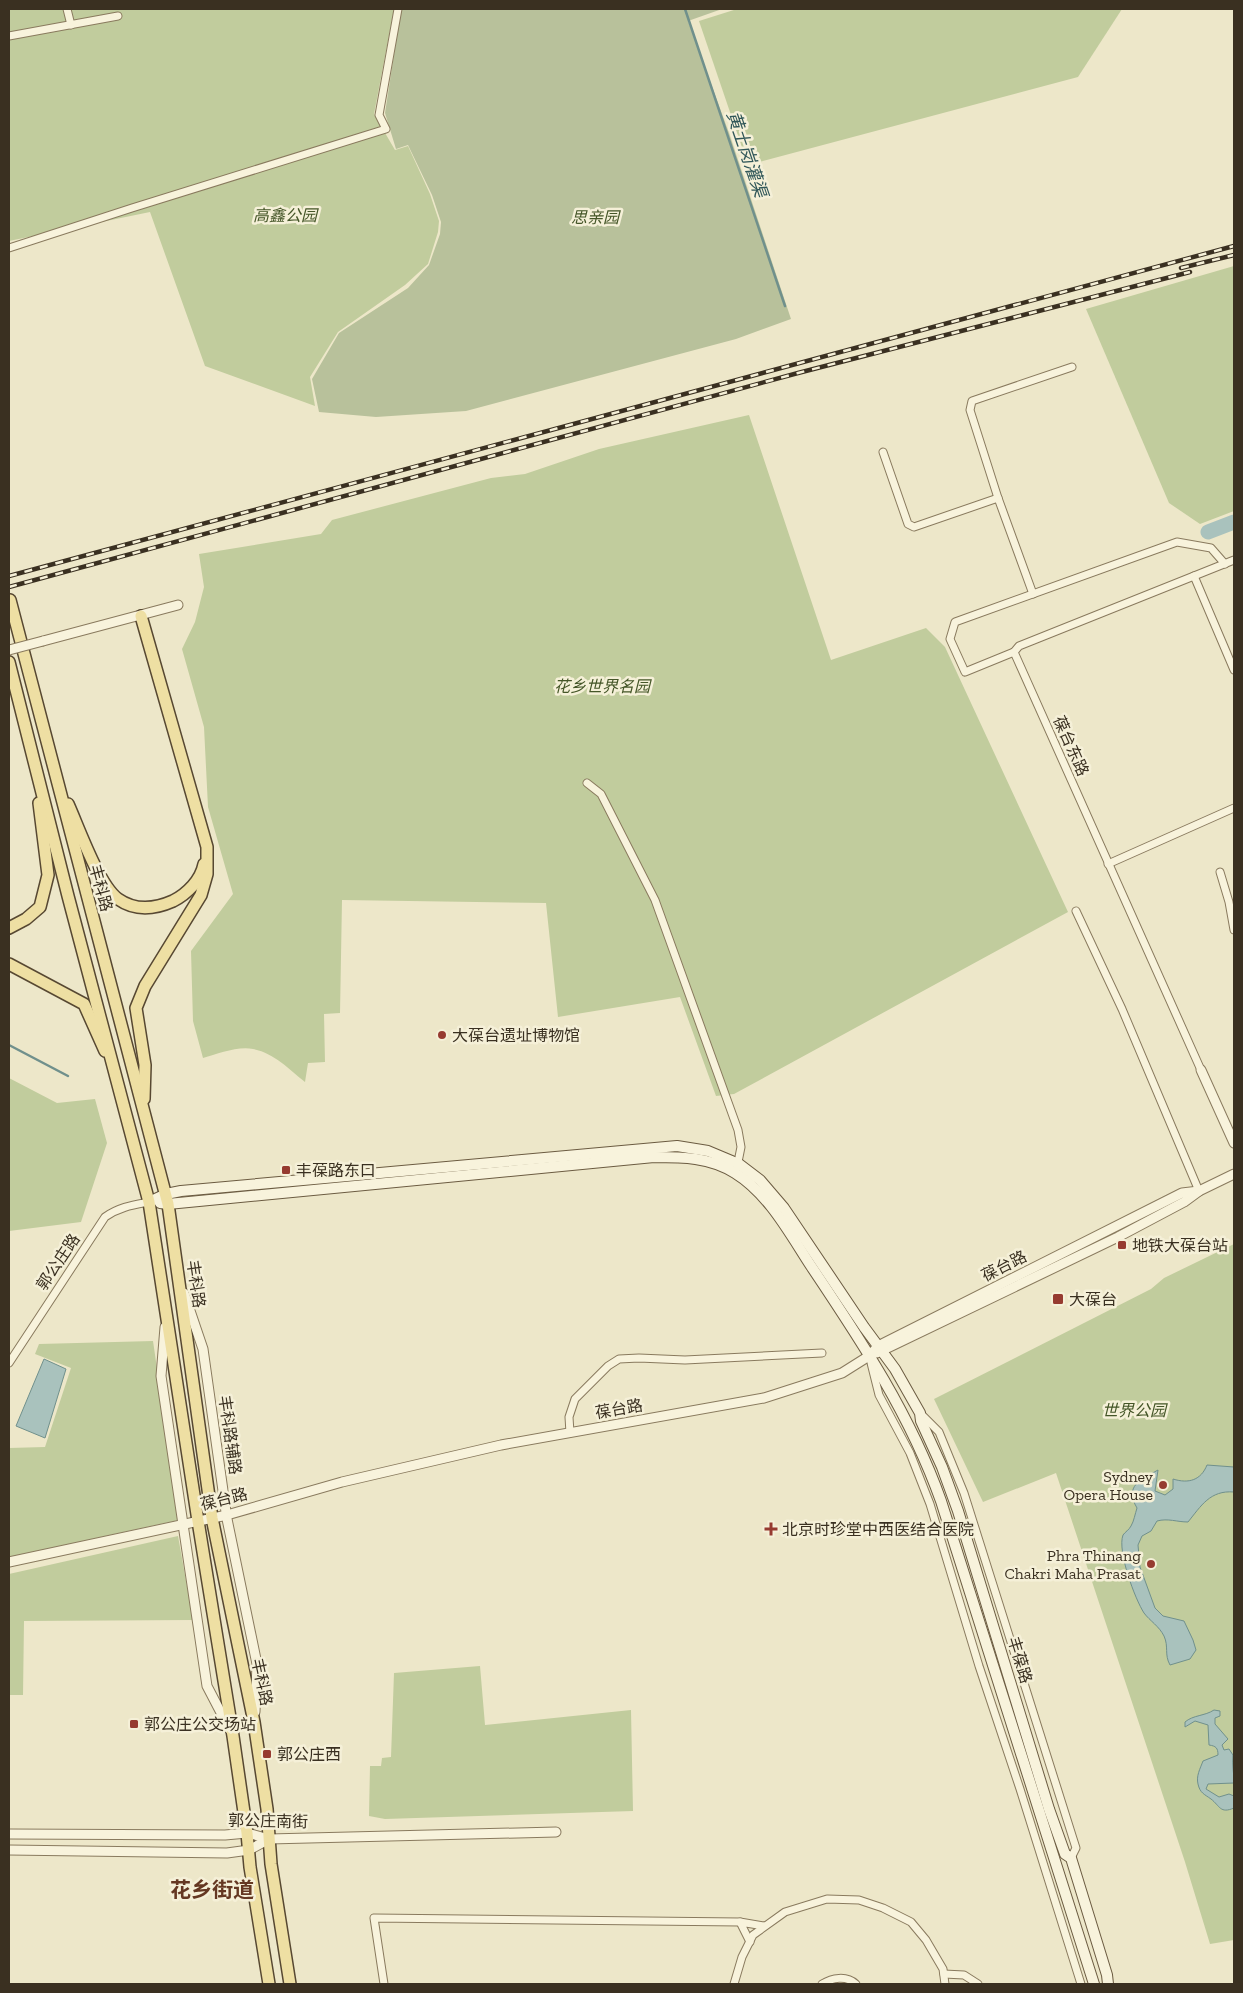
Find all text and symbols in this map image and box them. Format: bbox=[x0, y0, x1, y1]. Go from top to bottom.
water label: 黄土岗灌渠 bbox=[722, 108, 773, 203]
park label: 高鑫公园 bbox=[253, 206, 319, 225]
park label: 思亲园 bbox=[571, 208, 621, 227]
park label: 花乡世界名园 bbox=[554, 677, 652, 696]
street label: 葆台东路 bbox=[1049, 713, 1093, 779]
street label: 丰科路 bbox=[86, 862, 116, 914]
place label: 大葆台遗址博物馆 bbox=[452, 1026, 580, 1045]
marker: 大葆台遗址博物馆 bbox=[436, 1029, 448, 1041]
place label: 丰葆路东口 bbox=[296, 1161, 376, 1180]
marker: 丰葆路东口 bbox=[280, 1164, 292, 1176]
street label: 郭公庄路 bbox=[32, 1230, 84, 1294]
place label: 地铁大葆台站 bbox=[1132, 1236, 1228, 1255]
marker: 地铁大葆台站 bbox=[1116, 1239, 1128, 1251]
street label: 葆台路 bbox=[978, 1247, 1030, 1285]
street label: 丰科路 bbox=[183, 1259, 209, 1309]
place label: 大葆台 bbox=[1069, 1290, 1117, 1309]
marker: 大葆台 bbox=[1051, 1292, 1065, 1306]
street label: 丰科路辅路 bbox=[215, 1394, 245, 1476]
street label: 葆台路 bbox=[594, 1395, 644, 1423]
park label: 世界公园 bbox=[1102, 1401, 1168, 1420]
place label: Sydney Opera House bbox=[1064, 1467, 1154, 1504]
marker: Sydney Opera House bbox=[1157, 1479, 1169, 1491]
street label: 葆台路 bbox=[198, 1484, 250, 1514]
place label: 北京时珍堂中西医结合医院 bbox=[782, 1520, 974, 1539]
marker: 北京时珍堂中西医结合医院 bbox=[764, 1522, 778, 1536]
place label: Phra Thinang Chakri Maha Prasat bbox=[1005, 1546, 1141, 1583]
marker: Phra Thinang Chakri Maha Prasat bbox=[1145, 1558, 1157, 1570]
street label: 丰葆路 bbox=[1004, 1634, 1036, 1686]
street label: 丰科路 bbox=[248, 1657, 276, 1707]
place label: 郭公庄公交场站 bbox=[144, 1715, 256, 1734]
marker: 郭公庄公交场站 bbox=[128, 1718, 140, 1730]
place label: 郭公庄西 bbox=[277, 1745, 341, 1764]
marker: 郭公庄西 bbox=[261, 1748, 273, 1760]
street label: 郭公庄南街 bbox=[228, 1811, 308, 1831]
district label: 花乡街道 bbox=[170, 1877, 254, 1902]

